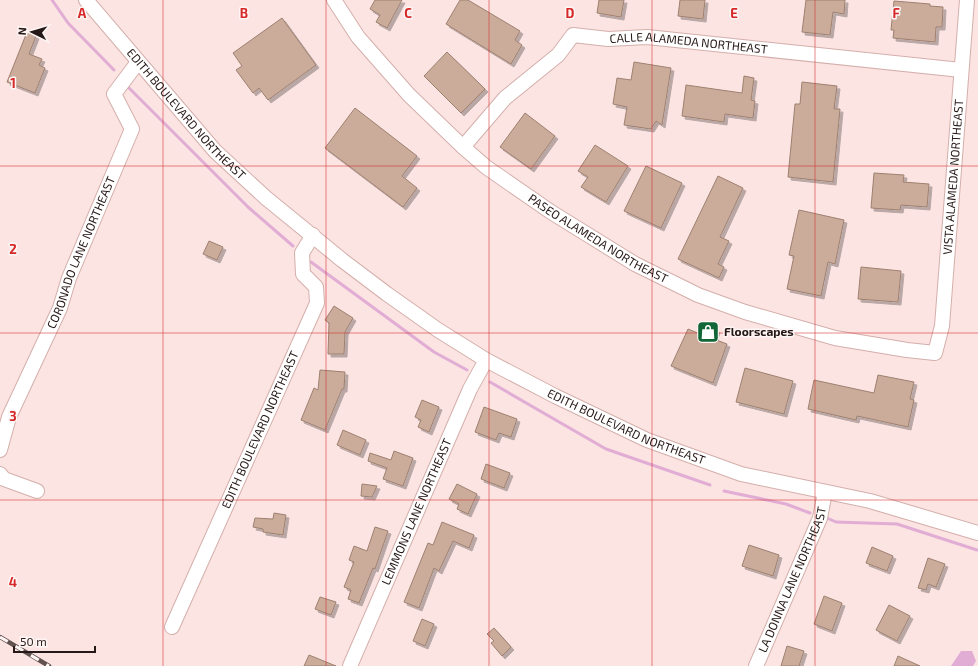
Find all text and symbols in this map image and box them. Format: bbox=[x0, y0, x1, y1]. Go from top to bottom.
text: A bbox=[78, 5, 87, 21]
text: B bbox=[240, 5, 248, 21]
text: C bbox=[404, 5, 412, 21]
text: D bbox=[566, 5, 575, 21]
text: E bbox=[730, 5, 738, 21]
text: F bbox=[892, 5, 900, 21]
north arrow bbox=[12, 12, 52, 52]
text: N bbox=[15, 27, 28, 36]
street label: CALLE ALAMEDA NORTHEAST bbox=[609, 29, 768, 56]
street label: EDITH BOULEVARD NORTHEAST bbox=[125, 45, 249, 182]
text: 1 bbox=[10, 75, 16, 91]
street label: VISTA ALAMEDA NORTHEAST bbox=[939, 99, 965, 255]
street label: CORONADO LANE NORTHEAST bbox=[43, 174, 117, 331]
street label: PASEO ALAMEDA NORTHEAST bbox=[526, 190, 671, 285]
text: 2 bbox=[9, 241, 17, 257]
shop icon: Floorscapes bbox=[695, 319, 721, 345]
place label: Floorscapes bbox=[724, 324, 794, 338]
street label: EDITH BOULEVARD NORTHEAST bbox=[218, 348, 301, 510]
street label: EDITH BOULEVARD NORTHEAST bbox=[545, 385, 707, 466]
text: 3 bbox=[9, 408, 17, 424]
street label: LEMMONS LANE NORTHEAST bbox=[378, 436, 454, 587]
street label: LA DONNA LANE NORTHEAST bbox=[755, 505, 828, 654]
text: 4 bbox=[9, 574, 17, 590]
scale bar bbox=[14, 628, 95, 654]
text: 50 m bbox=[20, 634, 47, 648]

